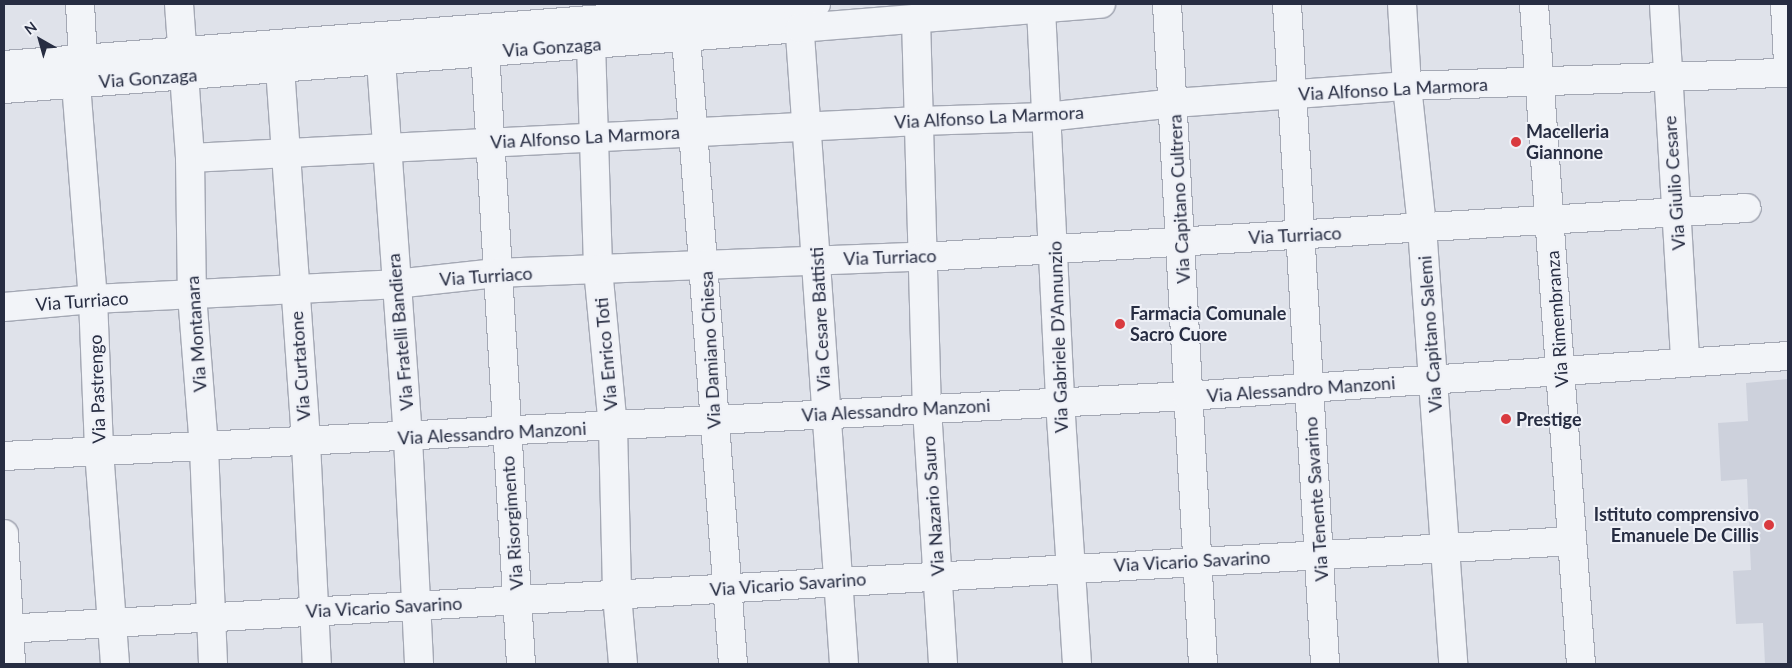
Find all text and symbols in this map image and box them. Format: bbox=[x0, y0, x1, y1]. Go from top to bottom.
north arrow bbox=[15, 15, 65, 65]
text: N bbox=[21, 18, 40, 38]
street label: Via Gonzaga bbox=[502, 33, 602, 61]
street label: Via Gonzaga bbox=[98, 64, 198, 92]
street label: Via Alfonso La Marmora bbox=[1297, 73, 1489, 105]
street label: Via Alfonso La Marmora bbox=[893, 101, 1085, 133]
street label: Via Capitano Cultrera bbox=[1164, 114, 1194, 284]
street label: Via Giulio Cesare bbox=[1659, 115, 1689, 251]
street label: Via Alfonso La Marmora bbox=[489, 121, 681, 153]
place label: Macelleria Giannone bbox=[1526, 121, 1609, 163]
marker: Macelleria Giannone bbox=[1510, 136, 1522, 148]
street label: Via Turriaco bbox=[1248, 222, 1342, 248]
street label: Via Gabriele D'Annunzio bbox=[1044, 241, 1072, 433]
street label: Via Turriaco bbox=[843, 245, 937, 269]
street label: Via Cesare Battisti bbox=[805, 246, 835, 392]
street label: Via Rimembranza bbox=[1541, 250, 1573, 388]
street label: Via Fratelli Bandiera bbox=[382, 252, 418, 412]
street label: Via Capitano Salemi bbox=[1414, 255, 1446, 413]
street label: Via Turriaco bbox=[438, 262, 534, 290]
street label: Via Damiano Chiesa bbox=[695, 271, 725, 429]
street label: Via Montanara bbox=[181, 275, 211, 393]
street label: Via Turriaco bbox=[34, 287, 130, 315]
street label: Via Enrico Toti bbox=[590, 296, 622, 412]
place label: Farmacia Comunale Sacro Cuore bbox=[1130, 303, 1286, 346]
street label: Via Curtatone bbox=[285, 310, 315, 422]
marker: Farmacia Comunale Sacro Cuore bbox=[1114, 318, 1126, 330]
street label: Via Pastrengo bbox=[84, 334, 110, 444]
street label: Via Alessandro Manzoni bbox=[1206, 372, 1396, 406]
street label: Via Alessandro Manzoni bbox=[801, 394, 991, 426]
place label: Prestige bbox=[1516, 408, 1582, 430]
marker: Prestige bbox=[1500, 413, 1512, 425]
street label: Via Tenente Savarino bbox=[1299, 416, 1333, 582]
street label: Via Alessandro Manzoni bbox=[397, 417, 587, 449]
street label: Via Nazario Sauro bbox=[917, 435, 949, 577]
street label: Via Risorgimento bbox=[497, 455, 527, 591]
place label: Istituto comprensivo Emanuele De Cillis bbox=[1594, 504, 1759, 546]
marker: Istituto comprensivo Emanuele De Cillis bbox=[1763, 519, 1775, 531]
street label: Via Vicario Savarino bbox=[1113, 546, 1271, 576]
street label: Via Vicario Savarino bbox=[709, 568, 867, 600]
street label: Via Vicario Savarino bbox=[305, 592, 463, 622]

